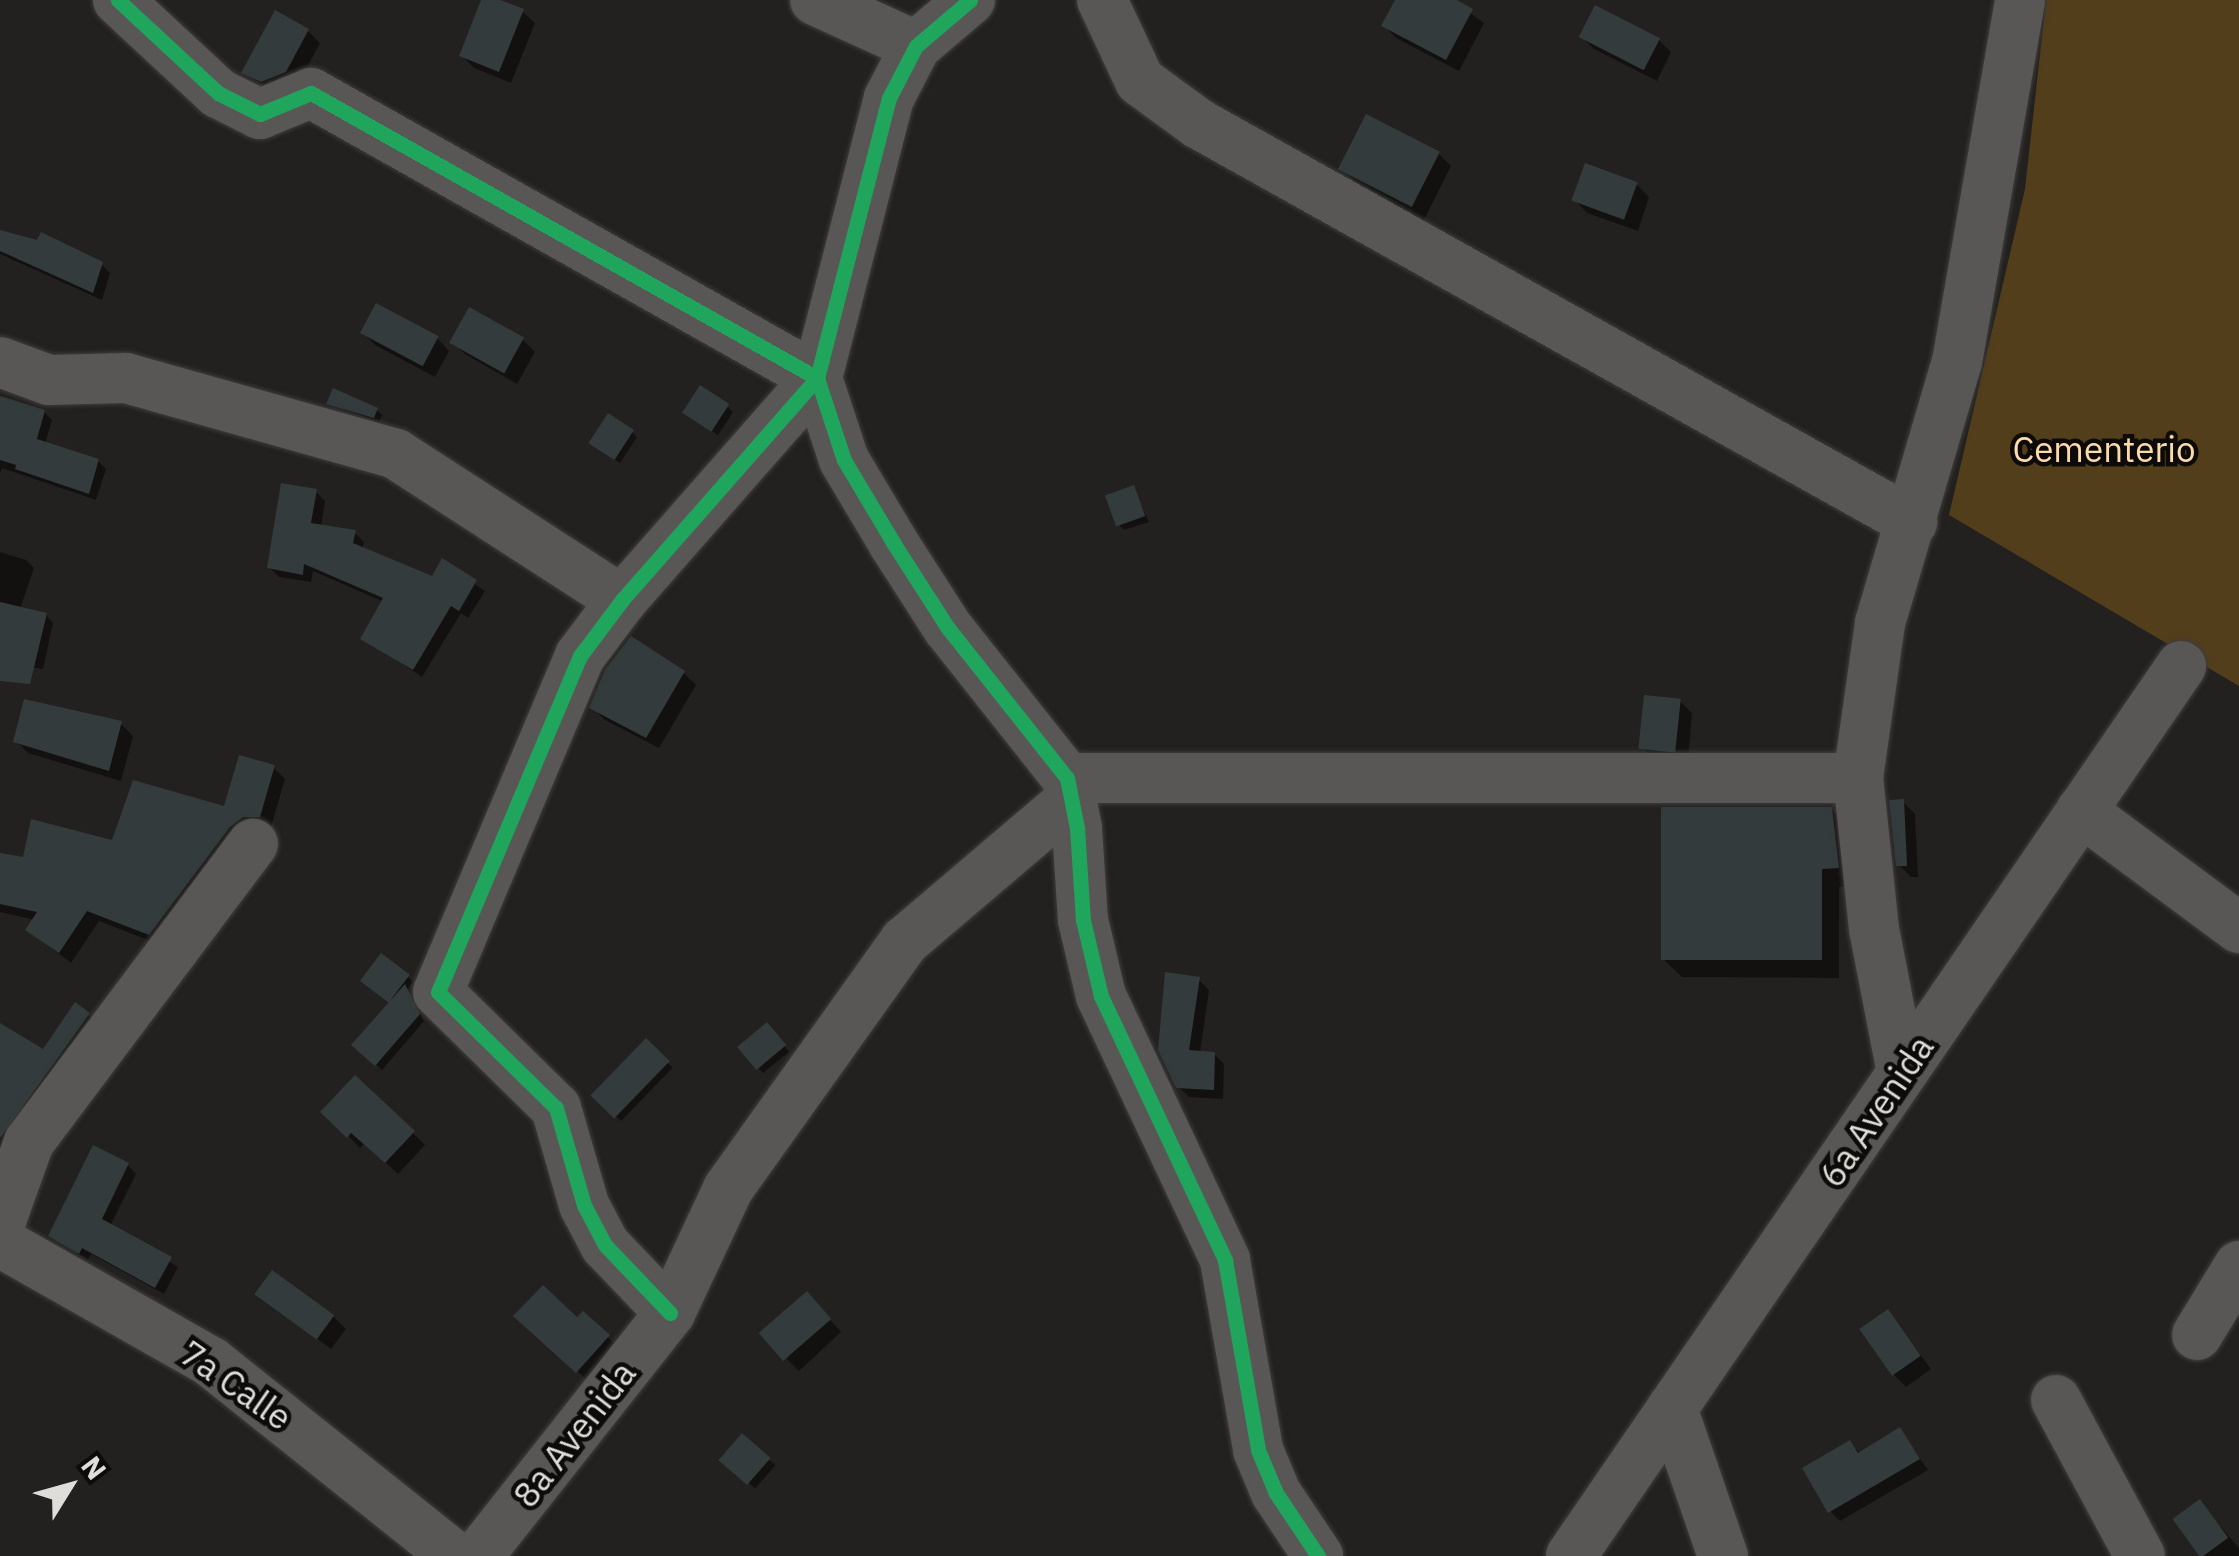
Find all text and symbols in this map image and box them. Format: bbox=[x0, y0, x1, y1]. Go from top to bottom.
park label: Cementerio bbox=[2012, 428, 2196, 470]
street label: 6a Avenida bbox=[1810, 1027, 1942, 1195]
street label: 7a Calle bbox=[172, 1332, 300, 1438]
street label: 8a Avenida bbox=[504, 1353, 644, 1515]
north arrow bbox=[20, 1436, 120, 1536]
text: N bbox=[73, 1448, 115, 1487]

